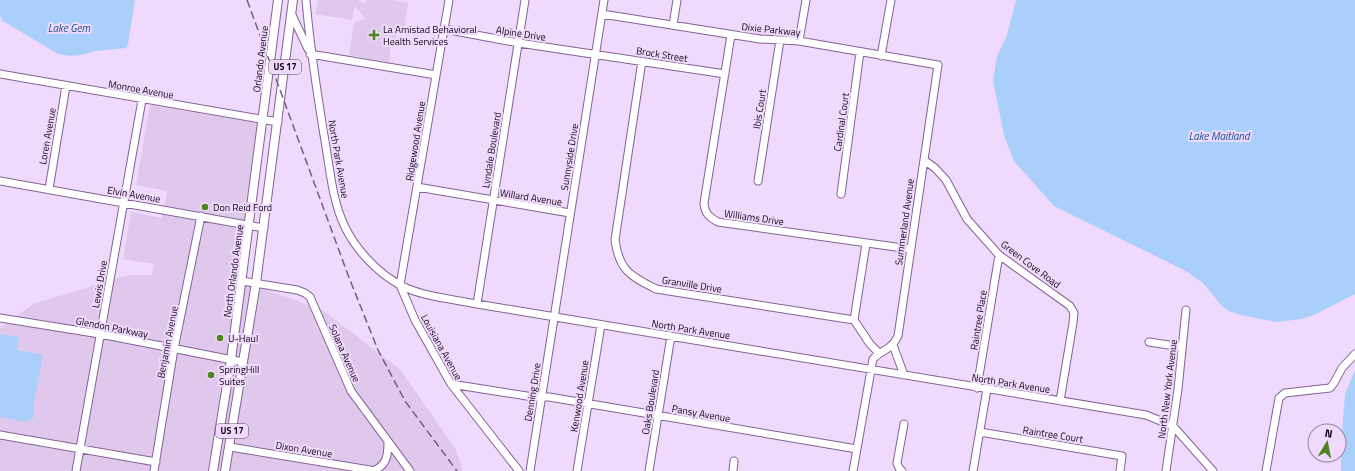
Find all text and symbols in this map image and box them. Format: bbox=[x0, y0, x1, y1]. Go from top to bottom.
street label: Dixie Parkway bbox=[741, 19, 801, 40]
water label: Lake Gem bbox=[48, 20, 91, 36]
place label: La Amistad Behavioral Health Services bbox=[383, 22, 477, 49]
street label: Alpine Drive bbox=[495, 22, 547, 45]
street label: Orlando Avenue bbox=[249, 25, 272, 93]
marker: La Amistad Behavioral Health Services bbox=[368, 29, 380, 41]
street label: Brock Street bbox=[635, 43, 689, 66]
road number: US 17 bbox=[269, 60, 301, 74]
street label: Monroe Avenue bbox=[107, 76, 175, 103]
street label: Ibis Court bbox=[749, 88, 770, 130]
street label: Cardinal Court bbox=[830, 91, 853, 152]
street label: Ridgewood Avenue bbox=[402, 100, 429, 182]
street label: Loren Avenue bbox=[35, 107, 60, 166]
street label: Lyndale Boulevard bbox=[478, 111, 505, 189]
street label: North Park Avenue bbox=[324, 119, 353, 199]
street label: Sunnyside Drive bbox=[557, 123, 582, 192]
water label: Lake Maitland bbox=[1188, 128, 1251, 144]
street label: Summerland Avenue bbox=[891, 178, 918, 266]
street label: Elvin Avenue bbox=[106, 182, 162, 207]
street label: Willard Avenue bbox=[499, 185, 563, 210]
place label: Don Reid Ford bbox=[213, 200, 272, 215]
marker: Don Reid Ford bbox=[200, 202, 210, 212]
street label: Williams Drive bbox=[723, 206, 785, 229]
street label: North Orlando Avenue bbox=[220, 224, 247, 318]
street label: Green Cove Road bbox=[998, 237, 1064, 292]
street label: Lewis Drive bbox=[88, 259, 111, 309]
street label: Granville Drive bbox=[661, 272, 723, 297]
street label: Raintree Place bbox=[966, 289, 991, 351]
street label: Benjamin Avenue bbox=[153, 305, 182, 379]
street label: Louisiana Avenue bbox=[417, 312, 466, 383]
street label: Glendon Parkway bbox=[74, 313, 150, 342]
street label: North Park Avenue bbox=[651, 316, 731, 343]
street label: Solana Avenue bbox=[325, 322, 364, 385]
place label: U-Haul bbox=[228, 331, 258, 346]
marker: U-Haul bbox=[215, 333, 225, 343]
street label: North New York Avenue bbox=[1154, 339, 1181, 439]
street label: Kenwood Avenue bbox=[566, 359, 593, 433]
place label: SpringHill Suites bbox=[219, 362, 259, 389]
street label: Denning Drive bbox=[520, 362, 545, 422]
street label: Oaks Boulevard bbox=[638, 368, 663, 436]
marker: SpringHill Suites bbox=[206, 370, 216, 380]
street label: North Park Avenue bbox=[971, 370, 1051, 397]
street label: Pansy Avenue bbox=[670, 401, 731, 426]
street label: Raintree Court bbox=[1022, 422, 1085, 447]
north arrow bbox=[1307, 423, 1347, 463]
road number: US 17 bbox=[216, 424, 248, 438]
text: N bbox=[1324, 425, 1334, 442]
street label: Dixon Avenue bbox=[275, 438, 333, 461]

